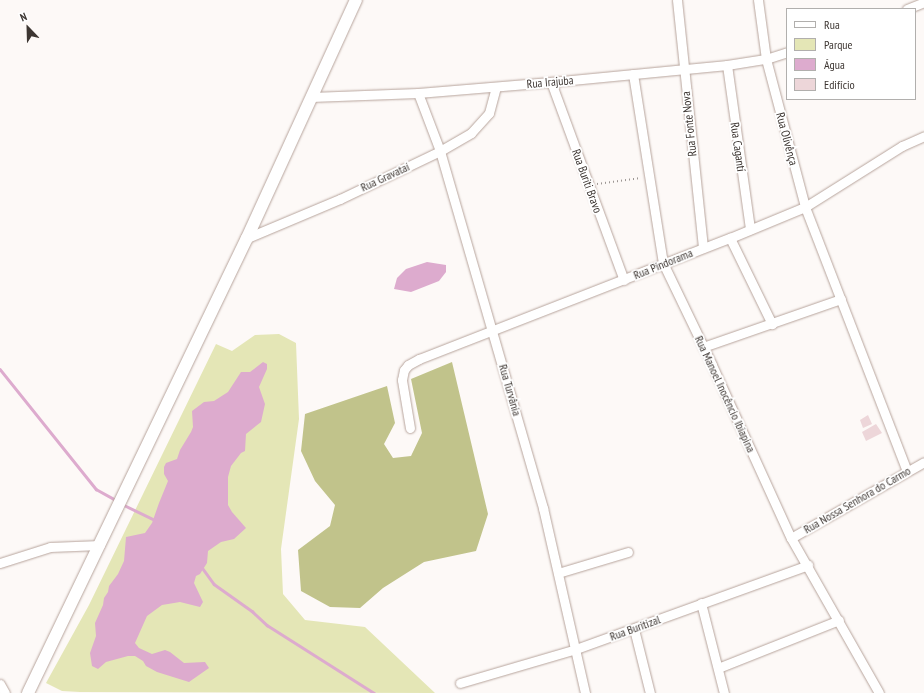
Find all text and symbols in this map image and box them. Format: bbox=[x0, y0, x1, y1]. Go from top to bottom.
north arrow bbox=[8, 8, 48, 48]
legend bbox=[786, 8, 916, 100]
text: N bbox=[18, 9, 29, 25]
text: Rua bbox=[824, 17, 840, 32]
text: Parque bbox=[824, 37, 853, 52]
text: Água bbox=[824, 57, 845, 72]
street label: Rua Irajuba bbox=[526, 73, 574, 91]
text: Edifício bbox=[824, 77, 855, 92]
street label: Rua Fonte Nova bbox=[678, 91, 700, 157]
street label: Rua Olivênça bbox=[773, 111, 801, 167]
street label: Rua Cagantí bbox=[727, 121, 749, 173]
street label: Rua Buriti Bravo bbox=[569, 147, 605, 215]
street label: Rua Gravataí bbox=[358, 159, 412, 195]
street label: Rua Pindorama bbox=[631, 246, 695, 282]
street label: Rua Manoel Inocêncio Ibiapina bbox=[692, 333, 758, 455]
street label: Rua Turvânia bbox=[496, 362, 524, 418]
street label: Rua Nossa Senhora do Carmo bbox=[801, 463, 913, 537]
street label: Rua Buritizal bbox=[608, 612, 662, 644]

